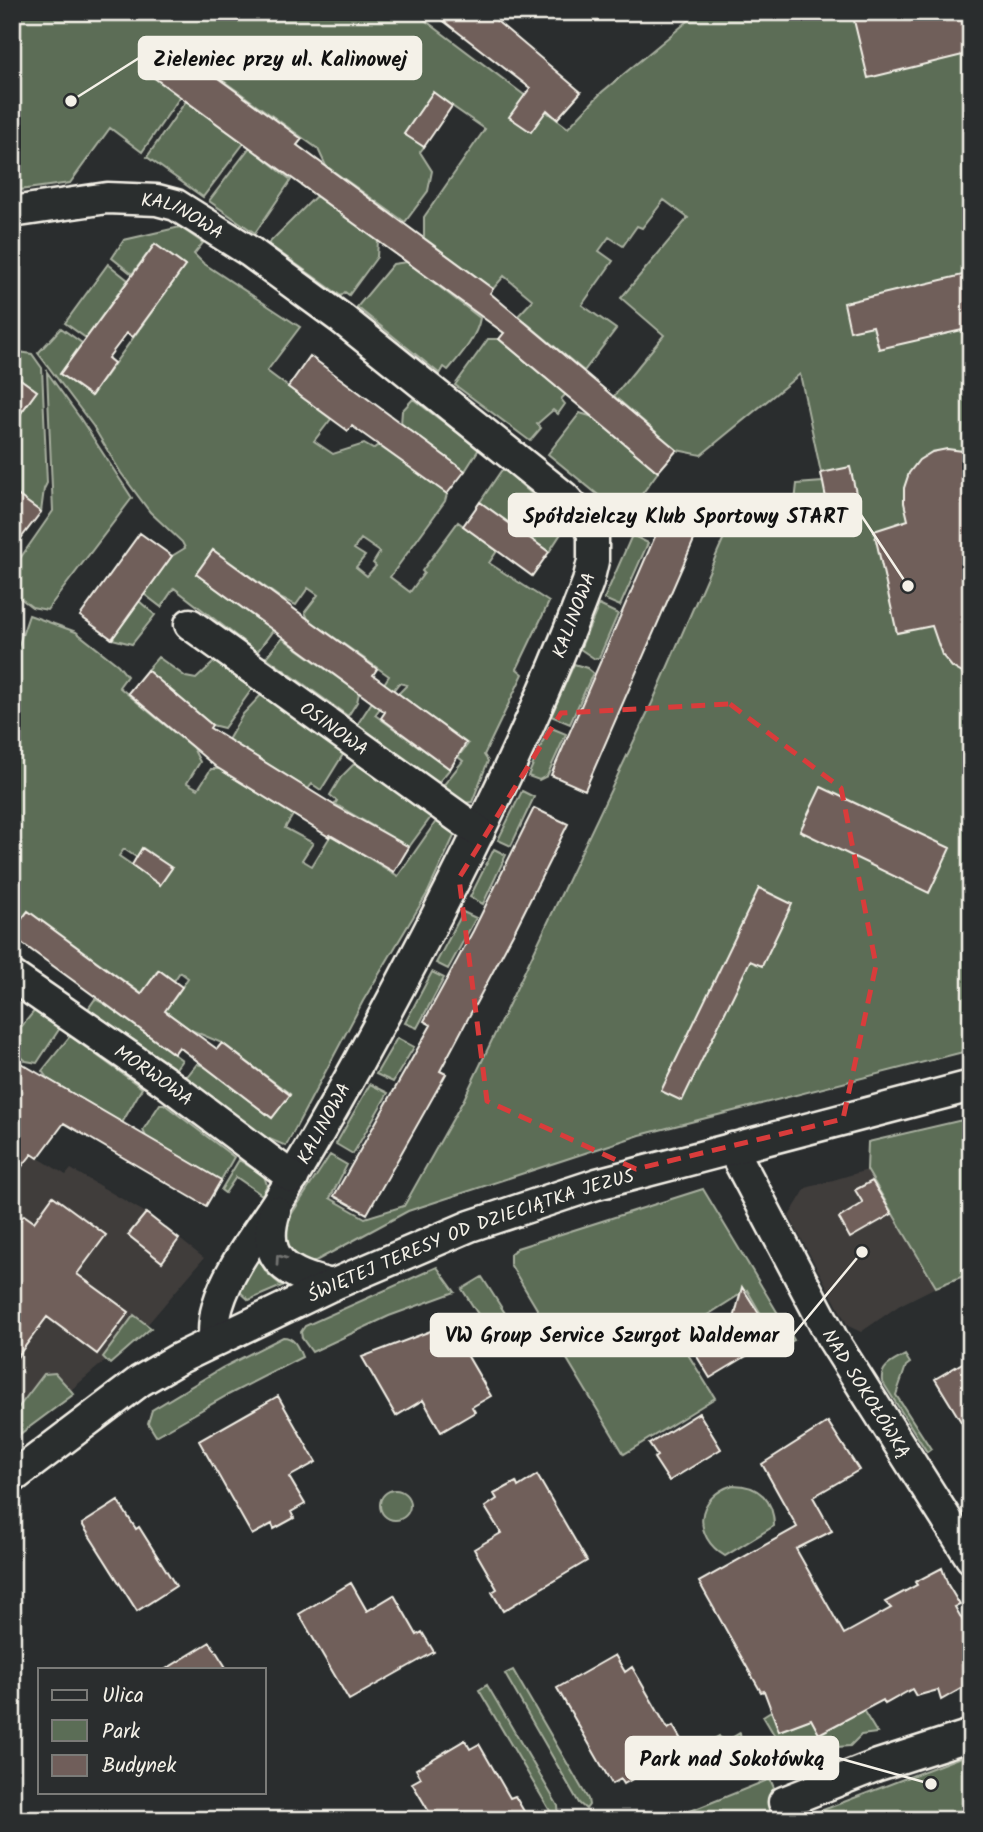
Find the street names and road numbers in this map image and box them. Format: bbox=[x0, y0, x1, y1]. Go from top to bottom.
street label: KALINOWA bbox=[140, 186, 229, 248]
street label: KALINOWA bbox=[545, 568, 605, 663]
street label: OSINOWA bbox=[293, 694, 374, 765]
street label: MORWOWA bbox=[107, 1038, 199, 1115]
street label: KALINOWA bbox=[290, 1077, 360, 1171]
street label: ŚWIĘTEJ TERESY OD DZIECIĄTKA JEZUS bbox=[303, 1162, 637, 1312]
street label: NAD SOKOŁÓWKĄ bbox=[813, 1324, 917, 1465]

